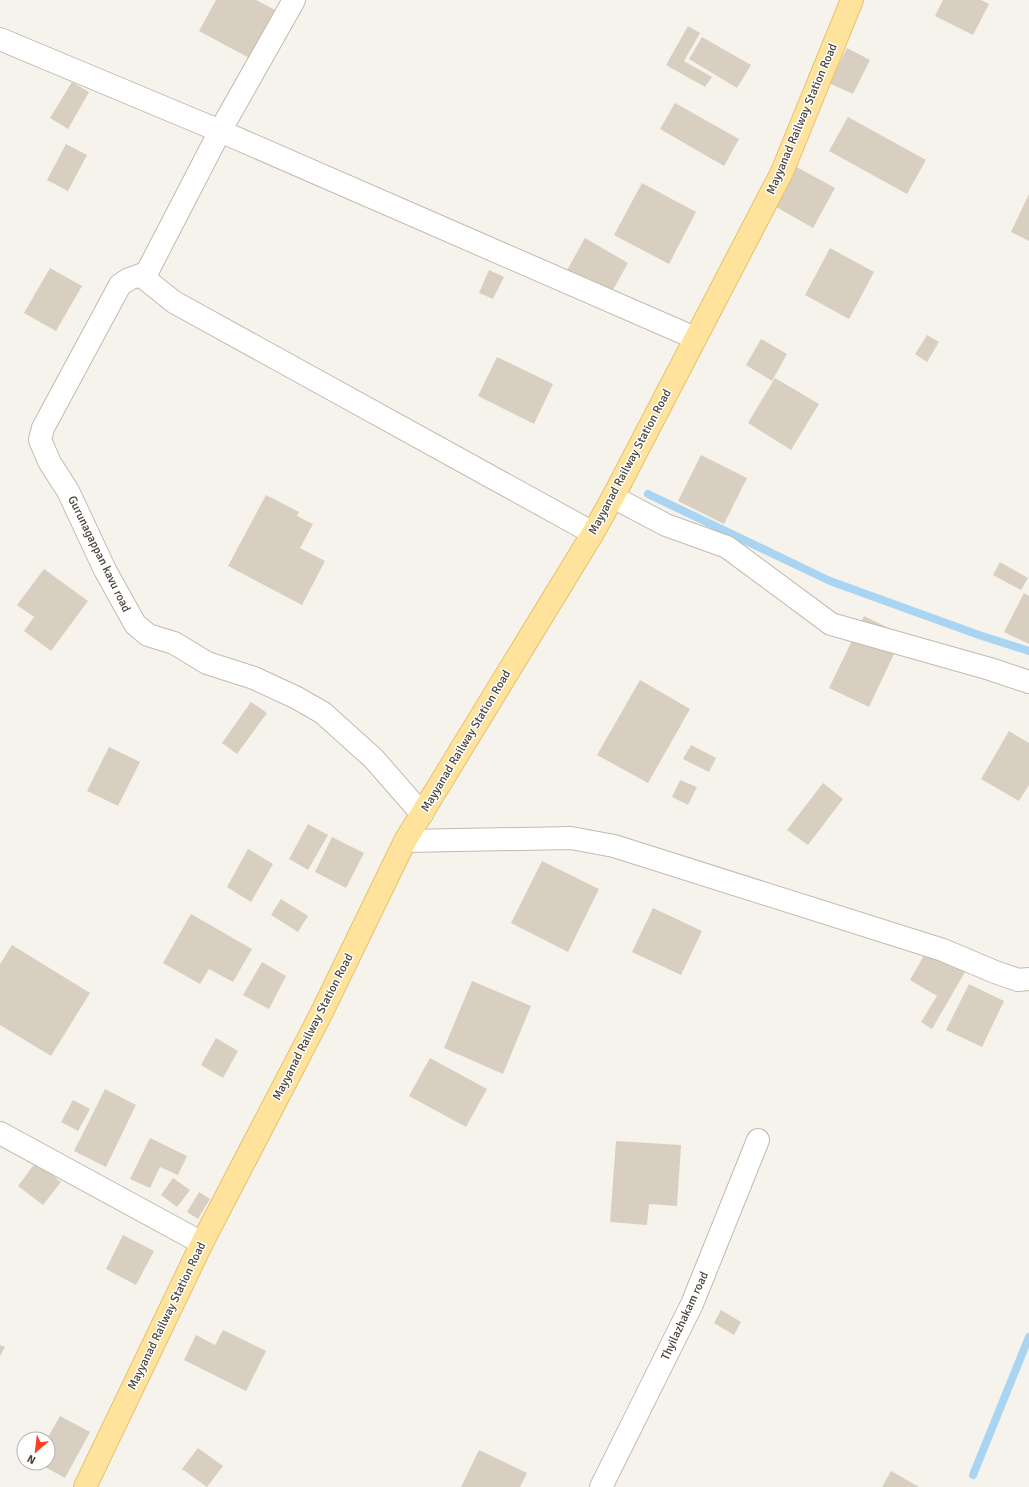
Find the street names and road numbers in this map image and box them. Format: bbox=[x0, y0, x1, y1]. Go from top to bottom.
street label: Mayyanad Railway Station Road bbox=[763, 41, 841, 197]
street label: Mayyanad Railway Station Road bbox=[585, 387, 675, 537]
street label: Gurunagappan kavu road bbox=[64, 493, 134, 615]
street label: Mayyanad Railway Station Road bbox=[418, 667, 514, 815]
street label: Mayyanad Railway Station Road bbox=[269, 951, 357, 1103]
street label: Mayyanad Railway Station Road bbox=[125, 1240, 209, 1392]
street label: Thyilazhakam road bbox=[658, 1269, 712, 1363]

